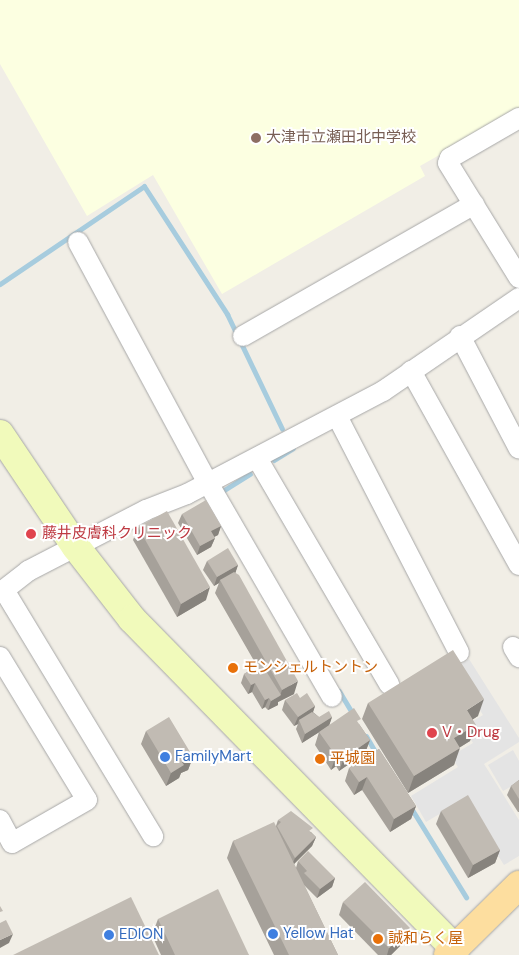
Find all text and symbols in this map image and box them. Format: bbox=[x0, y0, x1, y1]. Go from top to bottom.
place label: 大津市立瀬田北中学校 bbox=[266, 129, 416, 147]
marker: 大津市立瀬田北中学校 bbox=[250, 132, 262, 144]
place label: 藤井皮膚科クリニック bbox=[42, 525, 192, 543]
marker: 藤井皮膚科クリニック bbox=[24, 527, 38, 541]
place label: モンシェルトントン bbox=[243, 659, 378, 677]
marker: モンシェルトントン bbox=[227, 662, 239, 674]
place label: V・Drug bbox=[442, 724, 500, 742]
marker: V・Drug bbox=[426, 727, 438, 739]
place label: FamilyMart bbox=[175, 748, 252, 766]
place label: 平城園 bbox=[330, 750, 375, 768]
marker: FamilyMart bbox=[159, 751, 171, 763]
marker: 平城園 bbox=[314, 753, 326, 765]
place label: Yellow Hat bbox=[283, 925, 354, 943]
place label: EDION bbox=[119, 926, 163, 944]
marker: Yellow Hat bbox=[267, 928, 279, 940]
marker: EDION bbox=[103, 929, 115, 941]
place label: 誠和らく屋 bbox=[388, 930, 463, 948]
marker: 誠和らく屋 bbox=[372, 933, 384, 945]

